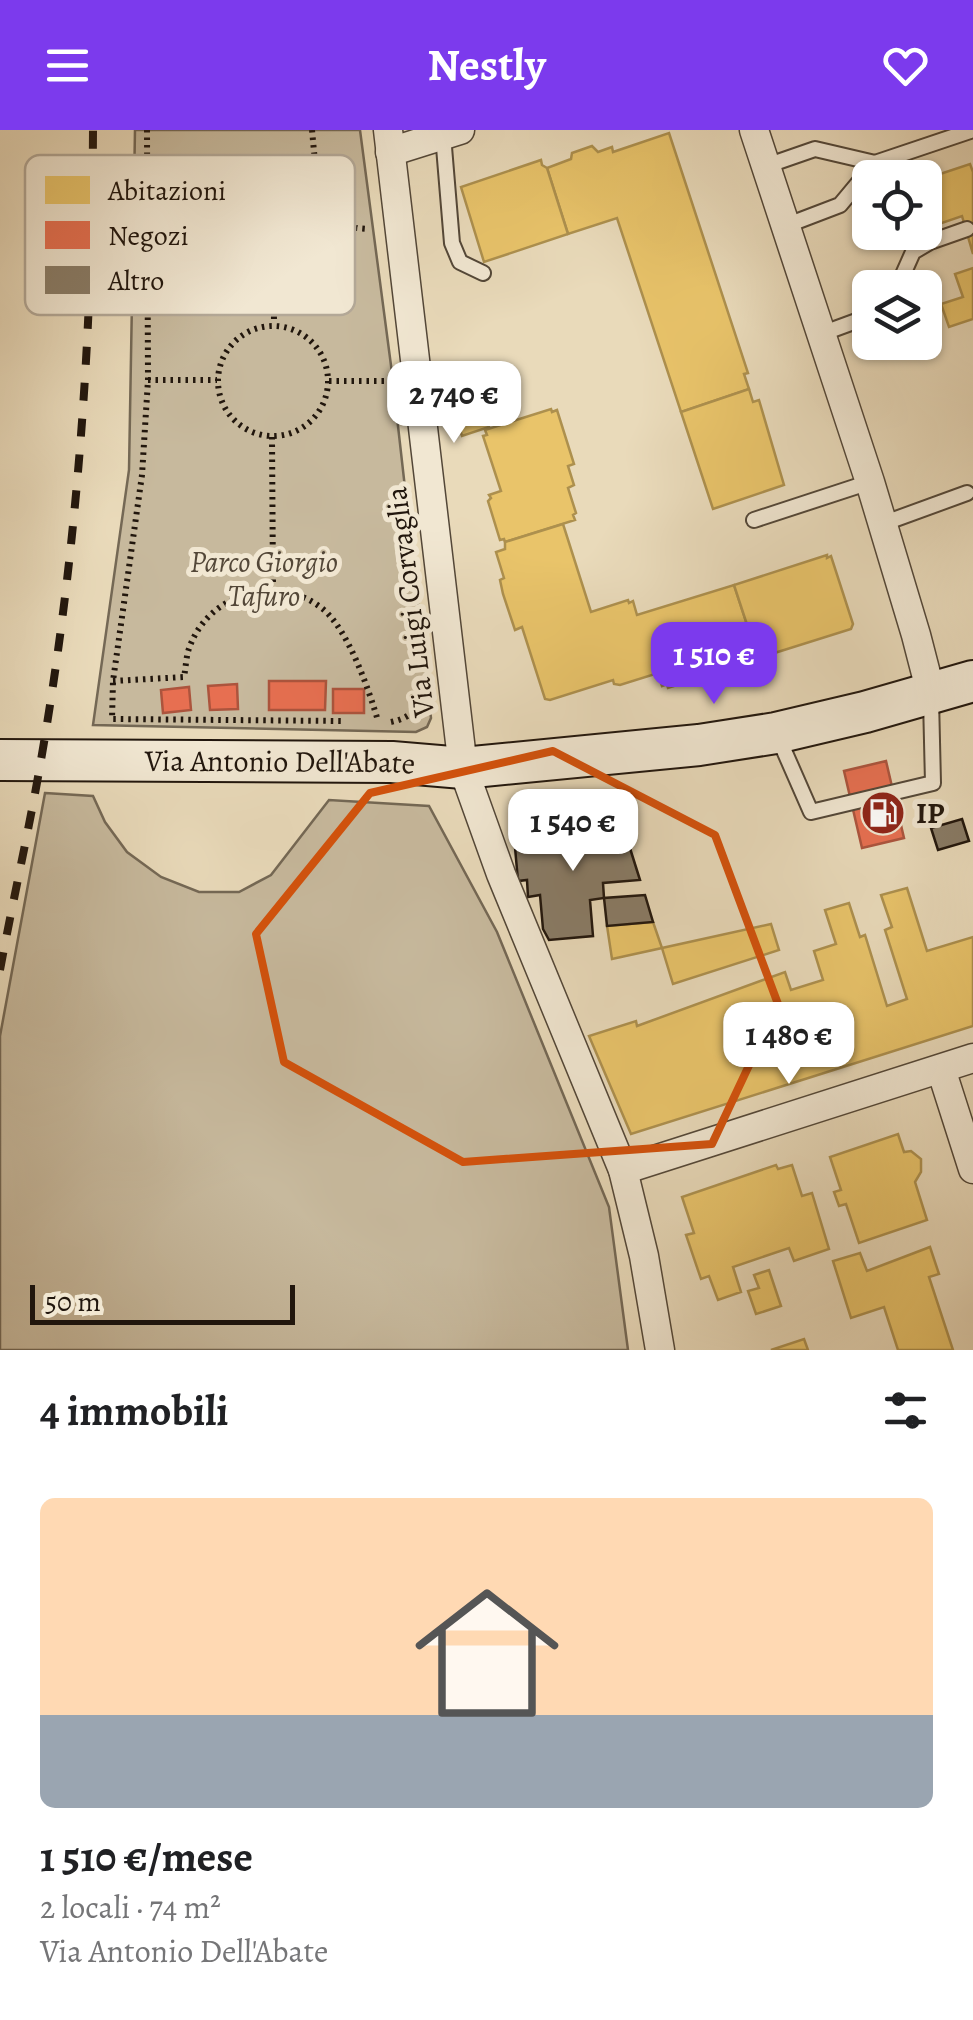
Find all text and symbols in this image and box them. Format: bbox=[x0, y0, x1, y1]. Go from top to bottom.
text: Nestly bbox=[427, 34, 546, 96]
icon: menu bbox=[40, 38, 95, 93]
icon: heart bbox=[878, 38, 933, 93]
legend bbox=[25, 155, 355, 315]
map controls bbox=[852, 160, 942, 360]
button: locate bbox=[852, 160, 942, 250]
text: Abitazioni bbox=[107, 172, 226, 210]
text: Negozi bbox=[108, 217, 189, 255]
text: Altro bbox=[107, 262, 164, 300]
button: layers bbox=[852, 270, 942, 360]
pin: 2 740 € bbox=[362, 361, 546, 446]
text: 2 740 € bbox=[409, 371, 499, 415]
street label: Via Luigi Corvaglia bbox=[376, 485, 444, 720]
park label: Parco Giorgio Tafuro bbox=[190, 542, 338, 616]
pin: 1 510 € bbox=[622, 622, 806, 707]
text: 1 510 € bbox=[673, 632, 755, 676]
street label: Via Antonio Dell'Abate bbox=[144, 741, 417, 784]
pin: 1 540 € bbox=[481, 789, 665, 874]
fuel station icon: IP bbox=[860, 790, 906, 836]
place label: IP bbox=[916, 793, 945, 833]
text: 1 540 € bbox=[530, 799, 616, 843]
pin: 1 480 € bbox=[697, 1002, 881, 1087]
text: 1 480 € bbox=[745, 1012, 833, 1056]
scale bar bbox=[30, 1280, 295, 1324]
text: 50 m bbox=[45, 1283, 101, 1321]
text: 4 immobili bbox=[40, 1382, 229, 1439]
icon: filters bbox=[878, 1383, 933, 1438]
icon: home bbox=[397, 1563, 577, 1743]
text: 1 510 €/mese bbox=[40, 1828, 253, 1885]
text: 2 locali · 74 m² bbox=[40, 1885, 221, 1929]
text: Via Antonio Dell'Abate bbox=[40, 1929, 328, 1973]

